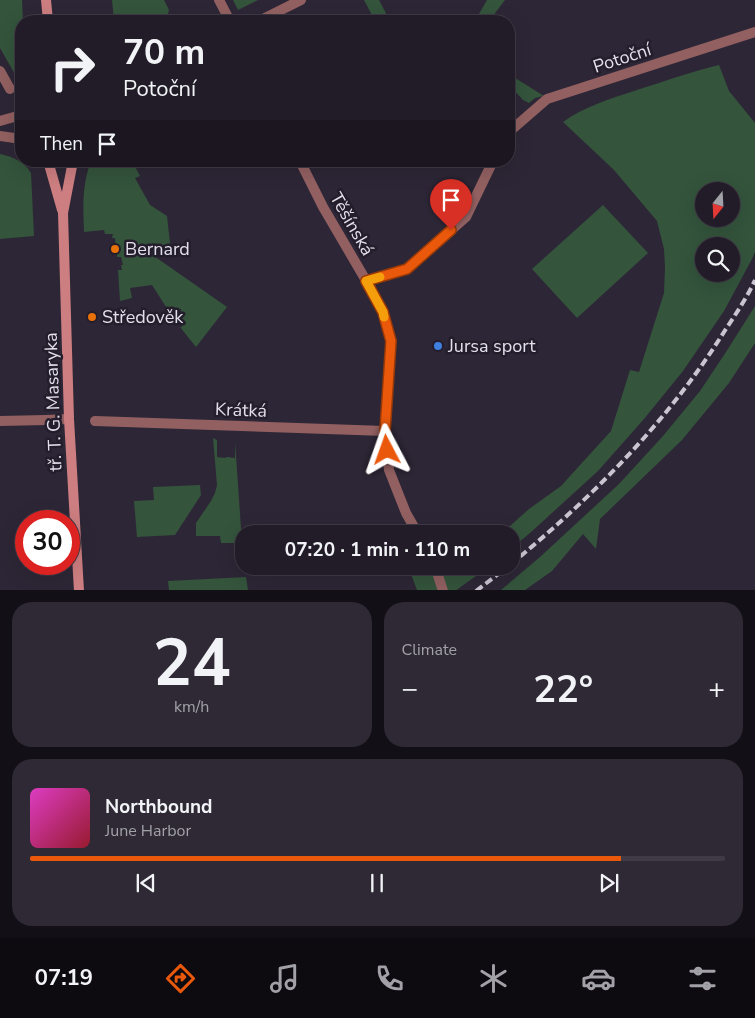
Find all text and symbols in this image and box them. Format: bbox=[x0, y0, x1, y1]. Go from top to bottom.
text: 70 m bbox=[123, 29, 205, 76]
icon: right bbox=[40, 35, 105, 100]
street label: Potoční bbox=[590, 37, 655, 79]
text: Potoční bbox=[123, 74, 196, 104]
icon: arrive bbox=[93, 130, 121, 158]
text: Then bbox=[40, 131, 83, 157]
pin bbox=[430, 179, 472, 230]
north arrow bbox=[695, 182, 740, 228]
map controls bbox=[695, 182, 740, 282]
icon: arrive bbox=[437, 186, 465, 214]
street label: Těšínská bbox=[324, 188, 380, 260]
place label: Bernard bbox=[125, 237, 190, 261]
button: search bbox=[695, 237, 740, 282]
marker: Bernard bbox=[109, 243, 121, 255]
place label: Středověk bbox=[102, 305, 184, 329]
marker: Středověk bbox=[86, 311, 98, 323]
street label: tř. T. G. Masaryka bbox=[39, 332, 67, 472]
place label: Jursa sport bbox=[447, 334, 536, 358]
marker: Jursa sport bbox=[432, 340, 444, 352]
street label: Krátká bbox=[215, 397, 267, 423]
position arrow bbox=[360, 423, 412, 475]
speed limit sign: 30 bbox=[15, 510, 80, 575]
text: 07:20 · 1 min · 110 m bbox=[285, 537, 470, 563]
text: 24 bbox=[153, 619, 231, 708]
text: Climate bbox=[402, 639, 457, 661]
text: 22° bbox=[533, 664, 593, 715]
text: − bbox=[402, 670, 418, 708]
text: + bbox=[708, 670, 725, 708]
text: km/h bbox=[174, 696, 209, 718]
text: Northbound bbox=[105, 794, 212, 820]
text: June Harbor bbox=[105, 820, 191, 842]
icon: previous bbox=[132, 869, 160, 897]
icon: pause bbox=[363, 869, 391, 897]
icon: next bbox=[595, 869, 623, 897]
icon: directions bbox=[163, 961, 198, 996]
icon: music bbox=[267, 961, 302, 996]
icon: phone bbox=[372, 961, 407, 996]
icon: climate bbox=[476, 961, 511, 996]
icon: car bbox=[581, 961, 616, 996]
icon: filters bbox=[685, 961, 720, 996]
text: 07:19 bbox=[35, 963, 93, 993]

